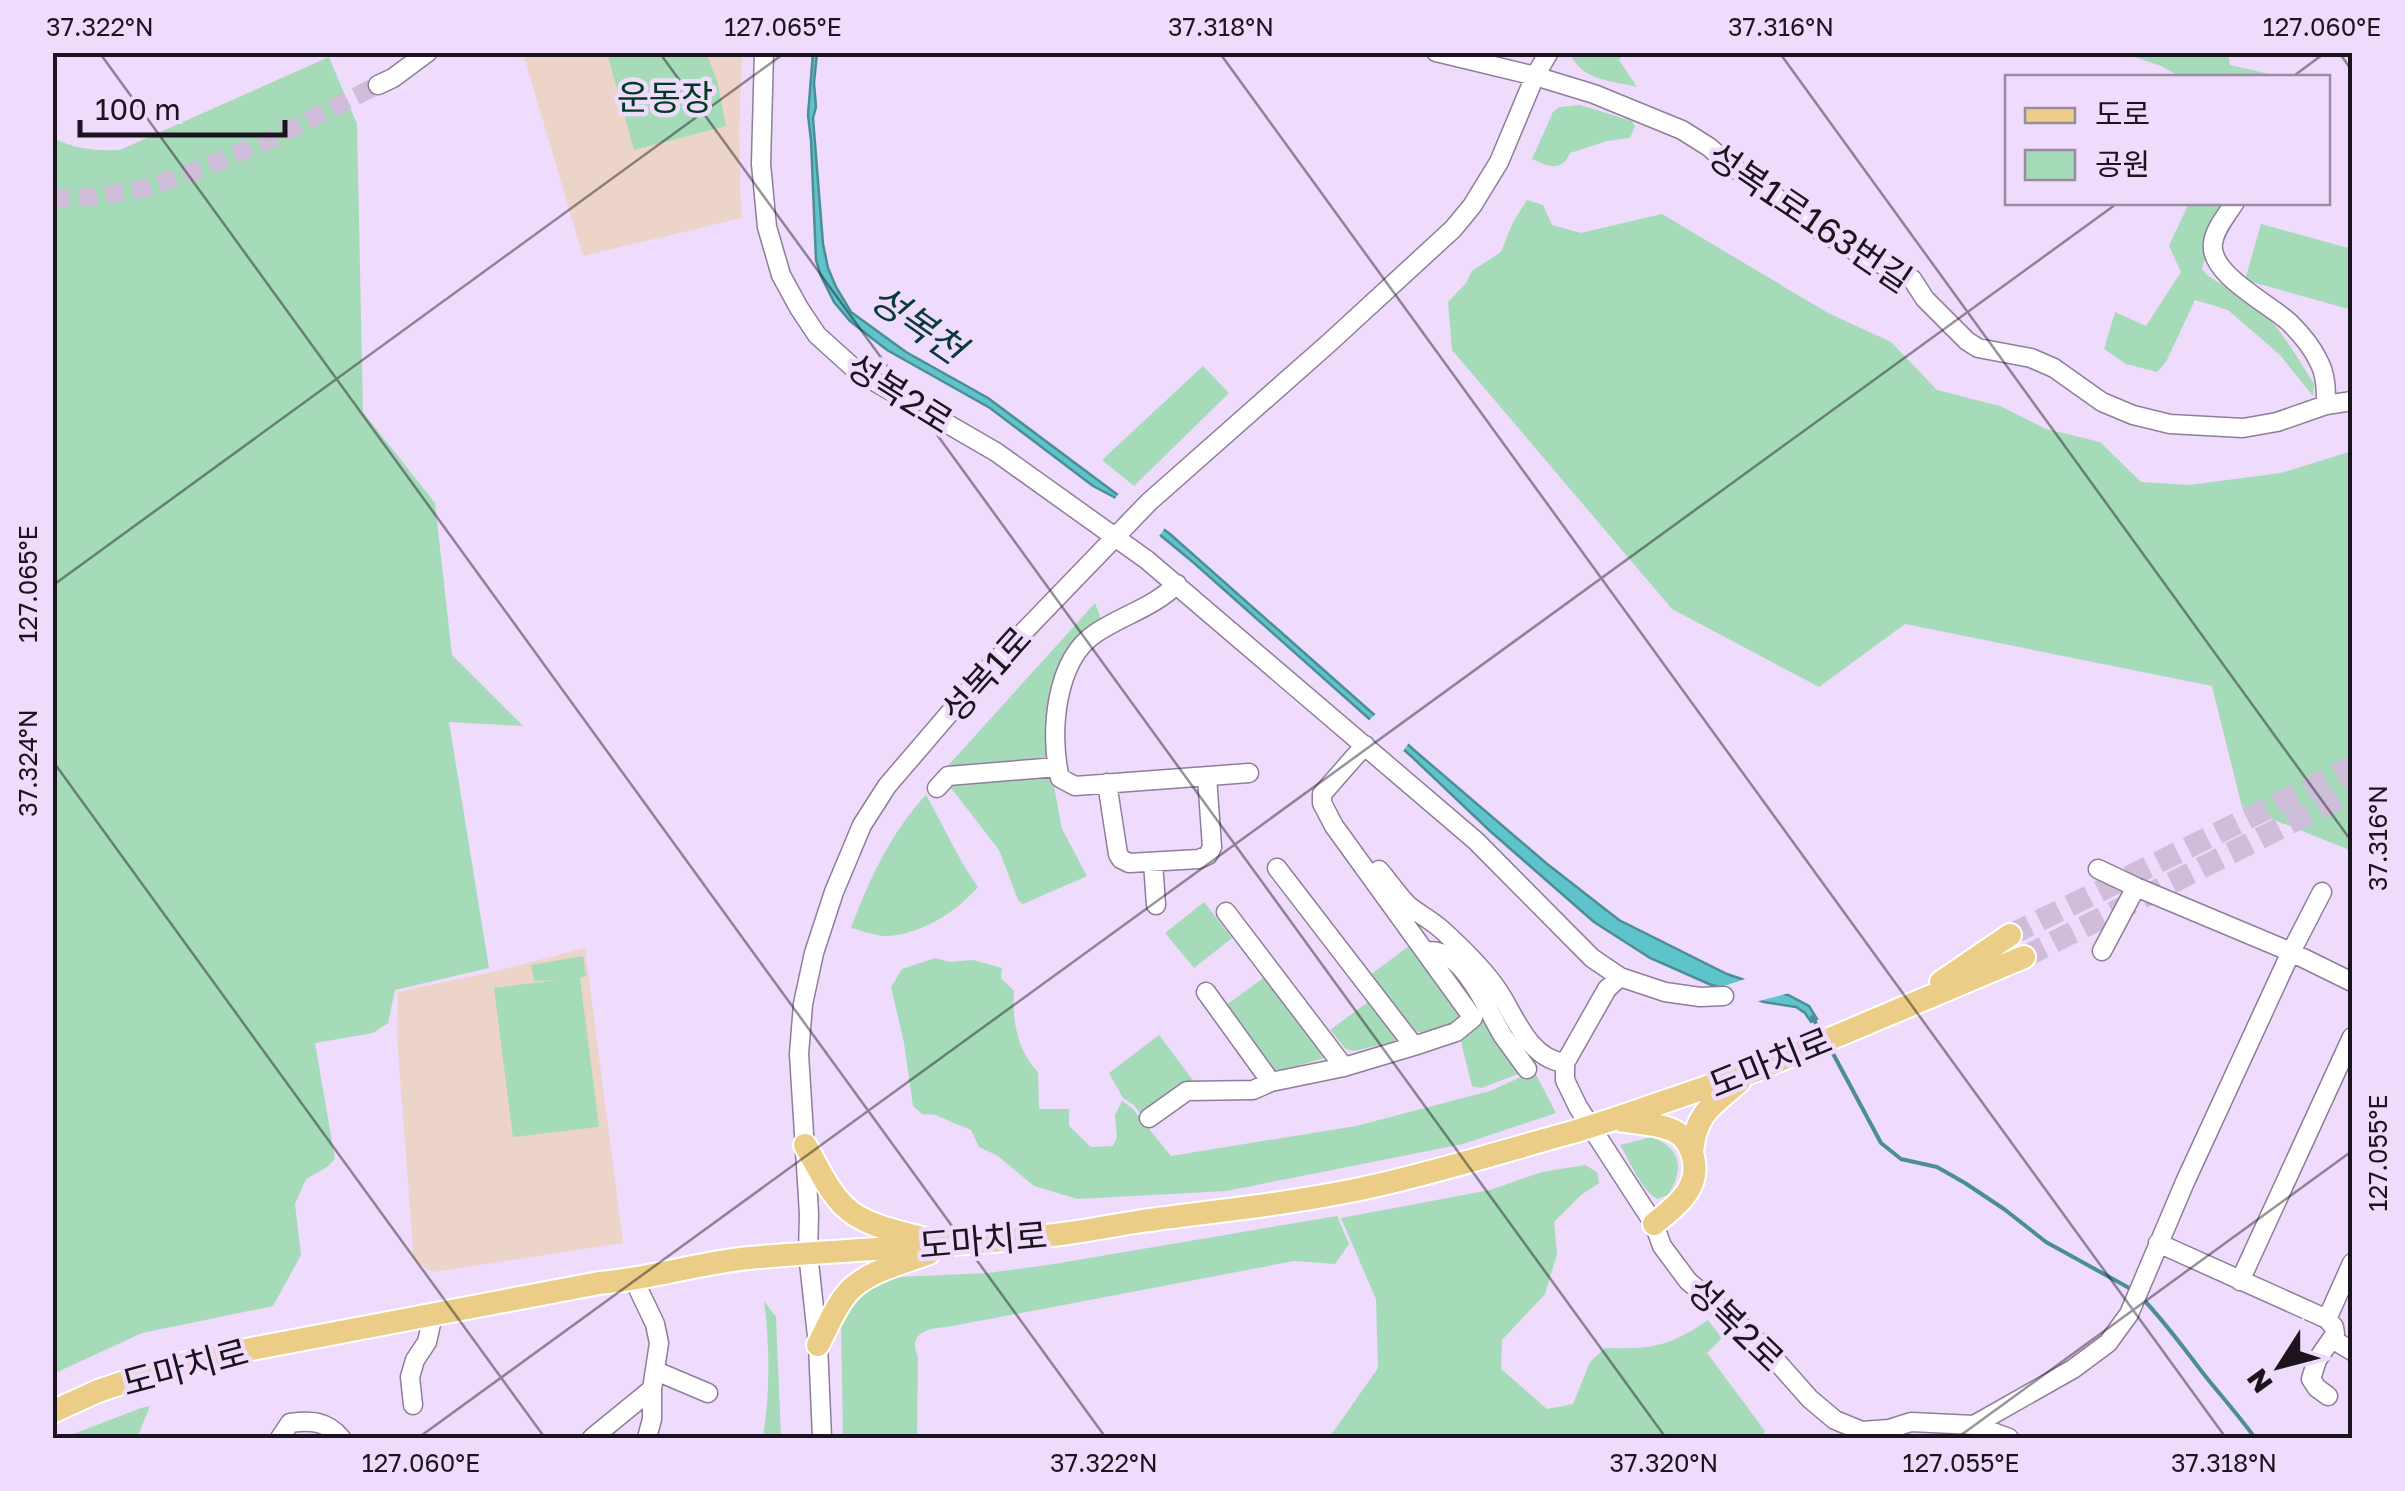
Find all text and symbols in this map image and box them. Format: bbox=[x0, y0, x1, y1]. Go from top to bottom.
text: 37.322°N bbox=[46, 11, 154, 42]
text: 127.065°E bbox=[724, 11, 842, 42]
text: 37.318°N bbox=[1168, 11, 1274, 42]
text: 37.316°N bbox=[1728, 11, 1834, 42]
text: 127.060°E bbox=[2263, 11, 2381, 42]
scale bar bbox=[80, 75, 285, 137]
legend bbox=[2005, 75, 2330, 205]
park label: 운동장 bbox=[617, 76, 713, 118]
text: 100 m bbox=[95, 91, 181, 127]
text: 도로 bbox=[2095, 96, 2150, 132]
street label: 성복1로163번길 bbox=[1700, 133, 1920, 301]
text: 공원 bbox=[2095, 146, 2150, 182]
water label: 성복천 bbox=[862, 274, 977, 374]
street label: 성복2로 bbox=[839, 344, 961, 442]
text: 127.065°E bbox=[12, 525, 43, 643]
street label: 성복1로 bbox=[932, 618, 1040, 730]
text: 37.324°N bbox=[12, 709, 43, 817]
text: 37.316°N bbox=[2362, 785, 2393, 891]
street label: 도마치로 bbox=[1702, 1018, 1838, 1106]
text: 127.055°E bbox=[2362, 1095, 2393, 1211]
street label: 도마치로 bbox=[917, 1213, 1049, 1267]
street label: 성복2로 bbox=[1679, 1268, 1793, 1380]
north arrow bbox=[2230, 1316, 2330, 1416]
street label: 도마치로 bbox=[117, 1330, 253, 1404]
text: N bbox=[2240, 1363, 2279, 1399]
text: 127.060°E bbox=[362, 1447, 480, 1478]
text: 37.322°N bbox=[1050, 1447, 1158, 1478]
text: 37.320°N bbox=[1610, 1447, 1718, 1478]
text: 127.055°E bbox=[1903, 1447, 2019, 1478]
text: 37.318°N bbox=[2171, 1447, 2277, 1478]

